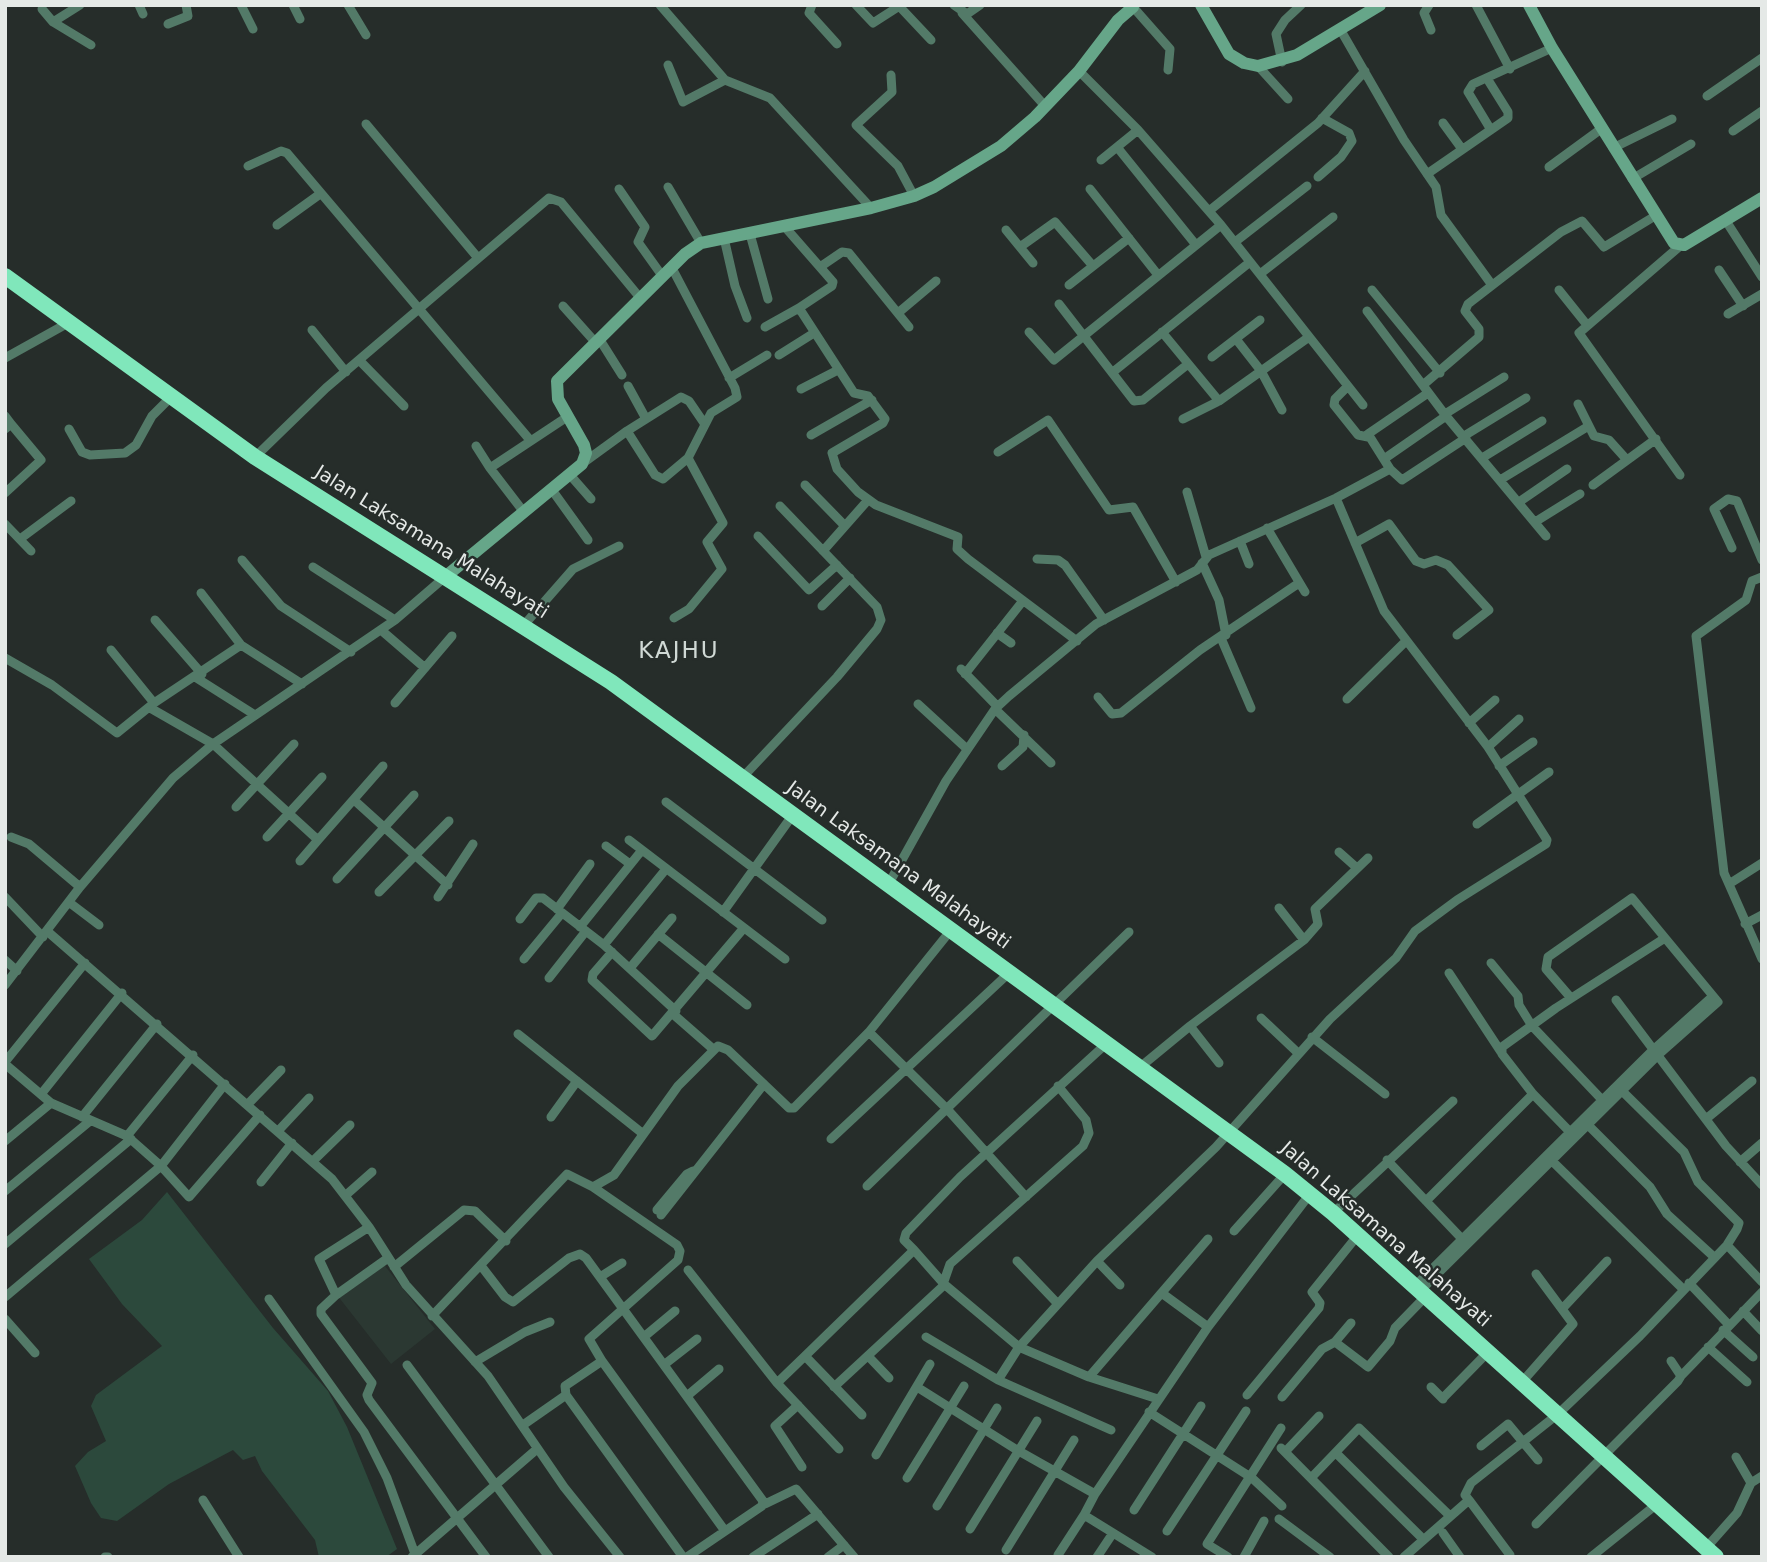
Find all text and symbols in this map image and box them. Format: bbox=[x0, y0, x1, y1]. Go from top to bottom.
street label: Jalan Laksamana Malahayati bbox=[310, 461, 552, 625]
district label: KAJHU bbox=[639, 638, 719, 666]
street label: Jalan Laksamana Malahayati bbox=[782, 777, 1014, 955]
street label: Jalan Laksamana Malahayati bbox=[1275, 1137, 1495, 1333]

